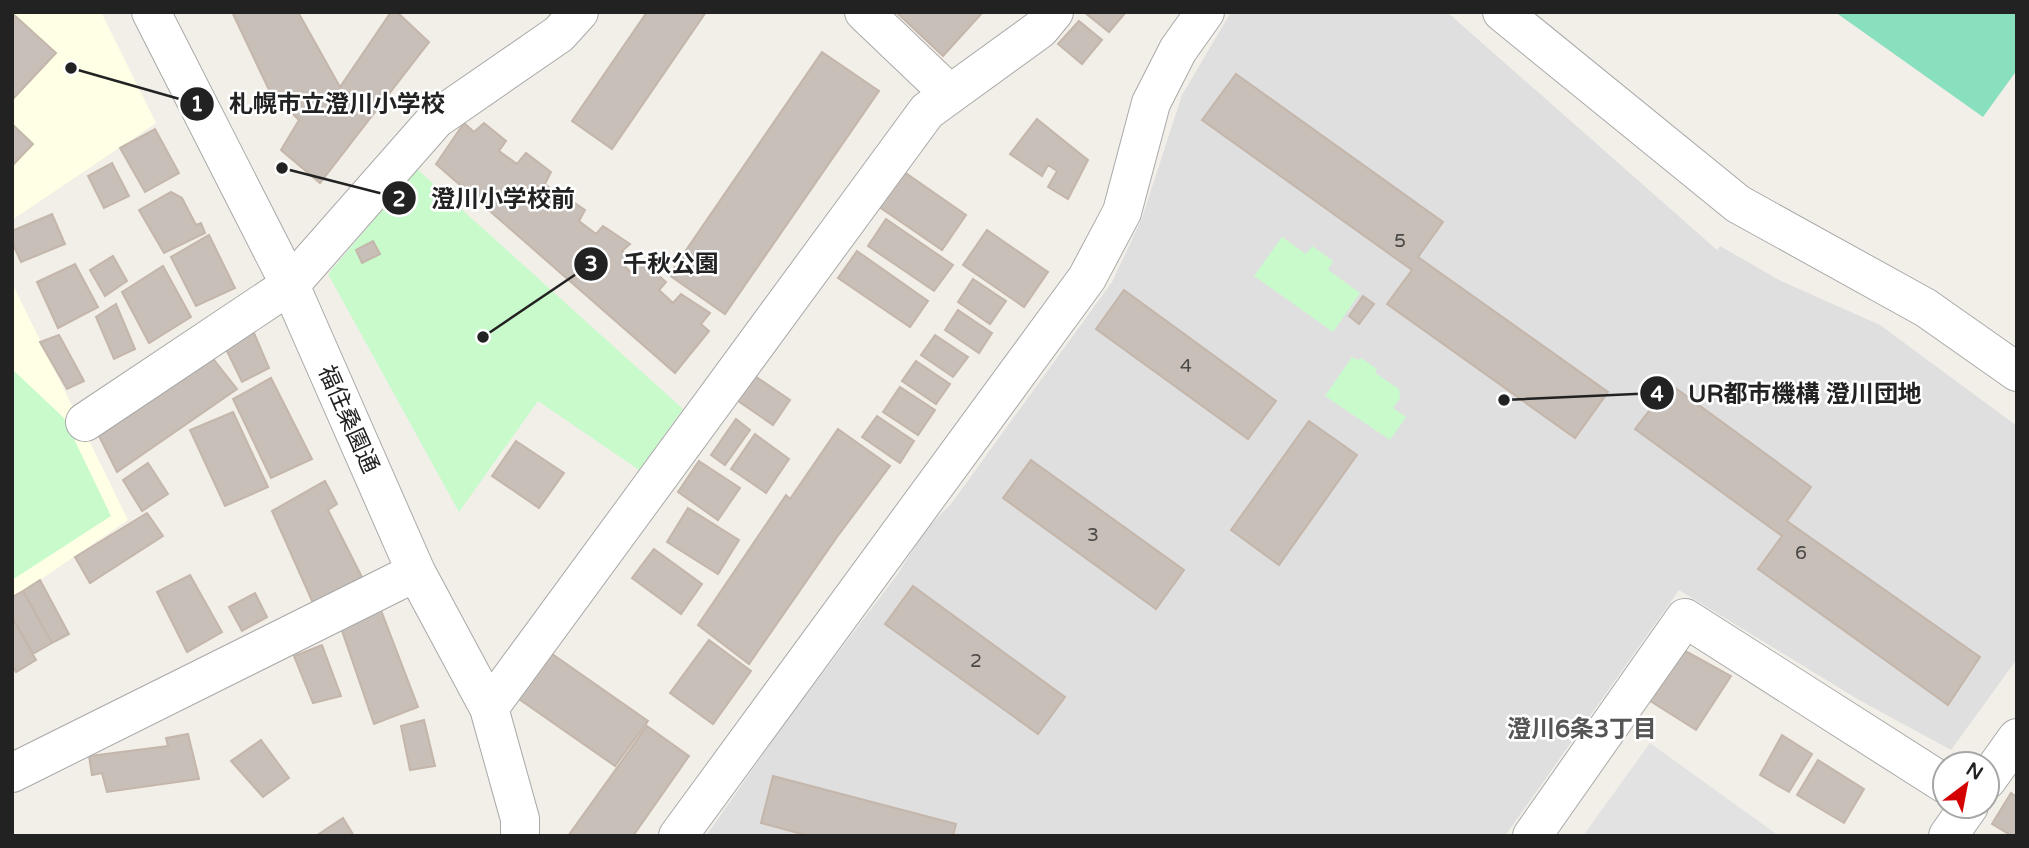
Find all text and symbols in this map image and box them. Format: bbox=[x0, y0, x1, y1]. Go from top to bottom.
callout: 札幌市立澄川小学校 bbox=[180, 81, 459, 126]
text: 札幌市立澄川小学校 bbox=[229, 90, 445, 119]
text: 1 bbox=[190, 92, 204, 117]
callout: 澄川小学校前 bbox=[382, 176, 589, 221]
text: 澄川小学校前 bbox=[431, 185, 575, 214]
text: 2 bbox=[392, 187, 406, 212]
house number: 5 bbox=[1394, 230, 1406, 252]
callout: 千秋公園 bbox=[574, 241, 733, 286]
text: 千秋公園 bbox=[623, 250, 719, 279]
text: 3 bbox=[584, 252, 598, 277]
house number: 4 bbox=[1180, 355, 1192, 377]
street label: 福住桑園通 bbox=[312, 361, 384, 478]
callout: UR都市機構 澄川団地 bbox=[1640, 371, 1936, 416]
text: UR都市機構 澄川団地 bbox=[1688, 380, 1922, 409]
text: 4 bbox=[1650, 382, 1664, 407]
house number: 3 bbox=[1087, 524, 1099, 546]
house number: 6 bbox=[1795, 542, 1807, 564]
house number: 2 bbox=[970, 650, 982, 672]
district label: 澄川6条3丁目 bbox=[1507, 715, 1657, 744]
north arrow bbox=[1931, 750, 2001, 820]
text: N bbox=[1962, 758, 1987, 785]

